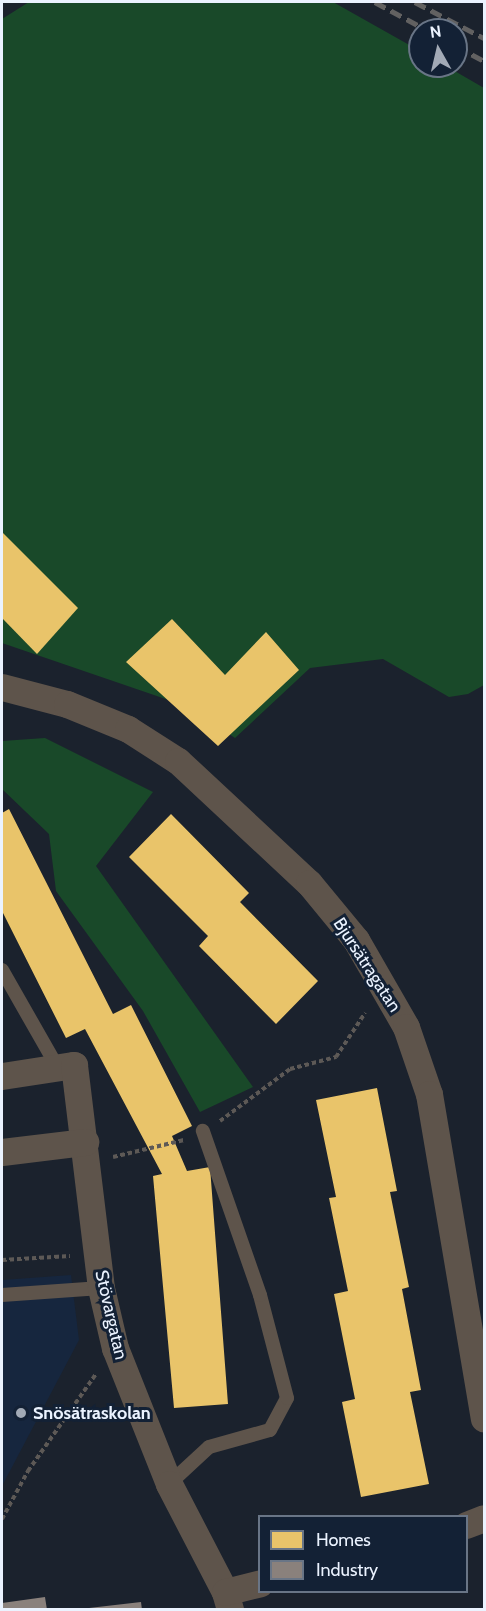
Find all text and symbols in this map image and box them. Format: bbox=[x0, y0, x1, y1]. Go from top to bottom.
north arrow bbox=[408, 18, 468, 78]
text: N bbox=[429, 21, 443, 42]
street label: Bjursätragatan bbox=[329, 914, 405, 1016]
street label: Stövargatan bbox=[90, 1268, 132, 1362]
place label: Snösätraskolan bbox=[33, 1402, 151, 1424]
marker: Snösätraskolan bbox=[14, 1406, 28, 1420]
legend bbox=[258, 1515, 468, 1593]
text: Homes bbox=[316, 1529, 371, 1551]
text: Industry bbox=[316, 1559, 378, 1581]

